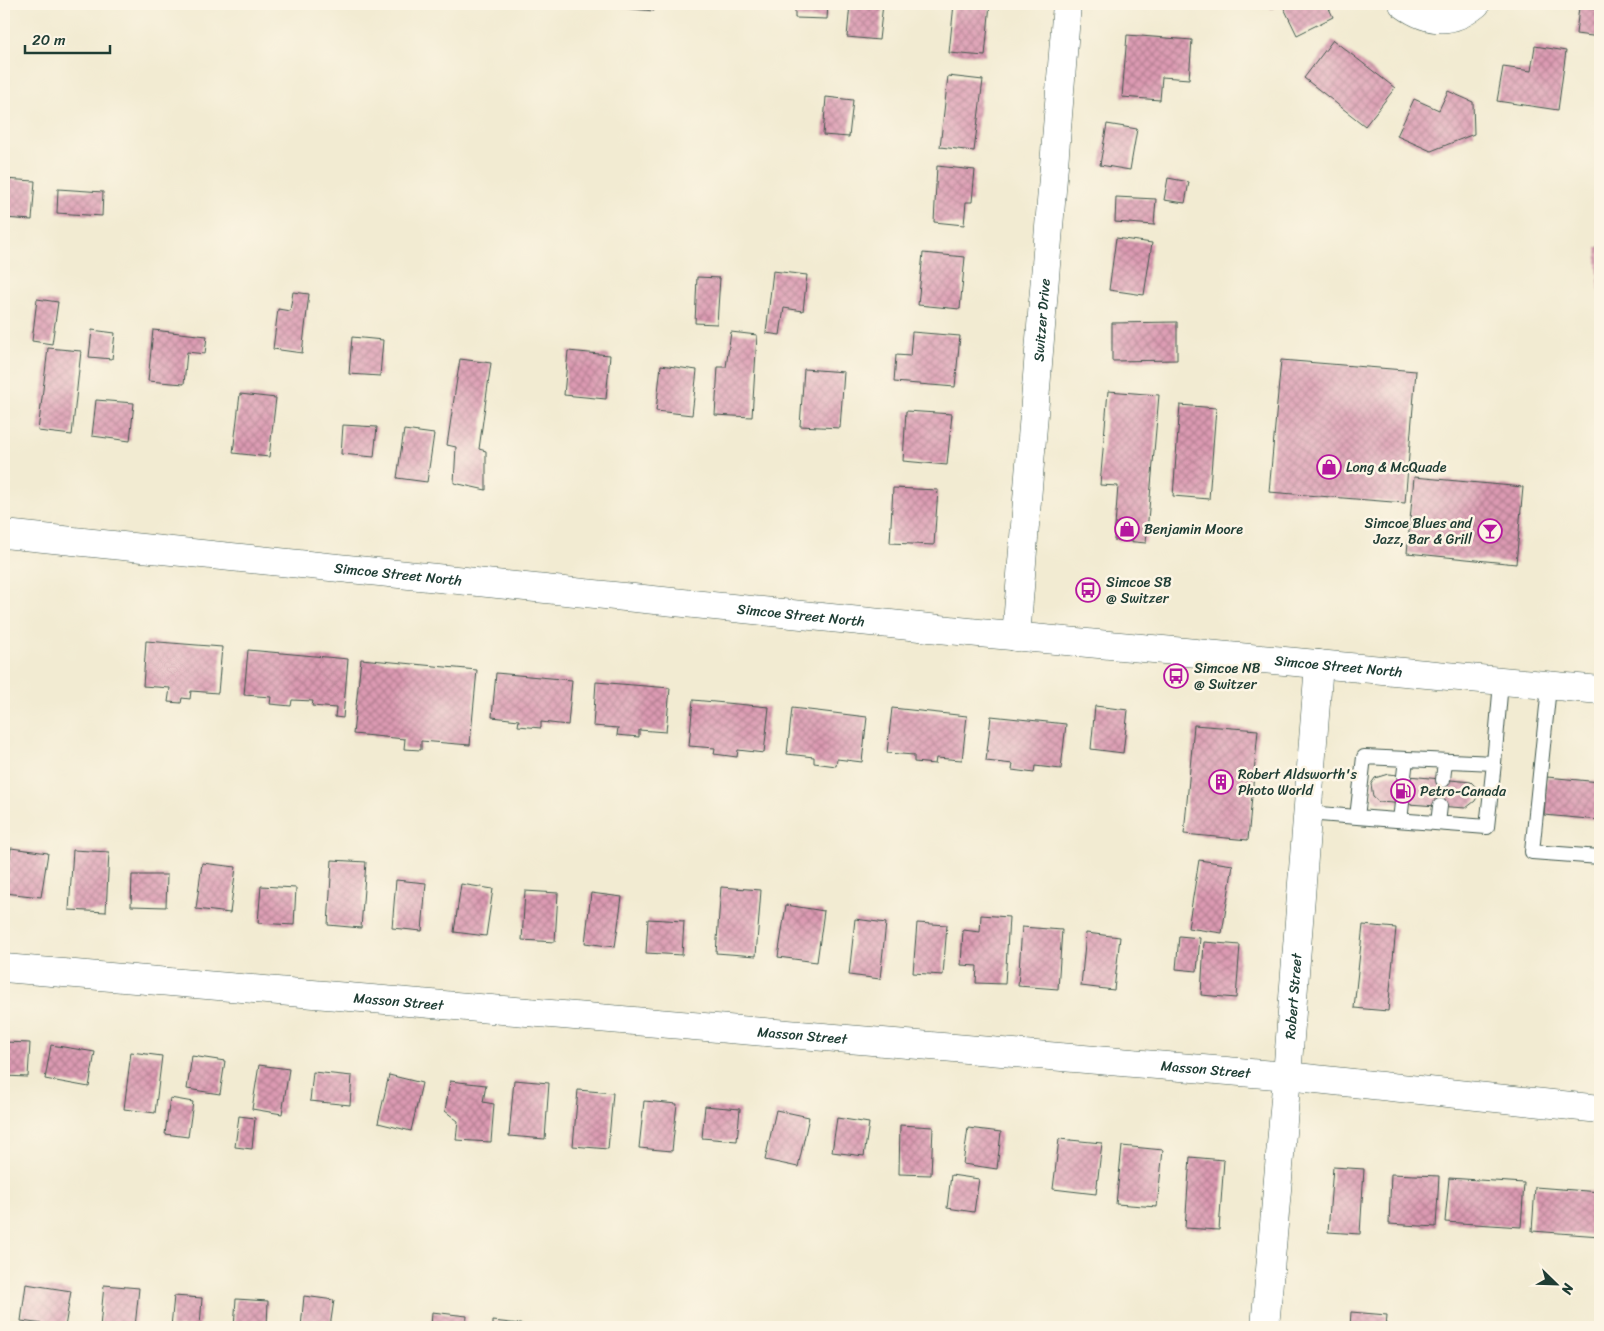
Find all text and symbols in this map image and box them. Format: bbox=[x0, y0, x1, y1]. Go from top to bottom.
scale bar bbox=[25, 22, 110, 54]
text: 20 m bbox=[32, 27, 66, 53]
street label: Switzer Drive bbox=[1026, 277, 1057, 363]
shop icon: Long & McQuade bbox=[1316, 454, 1342, 480]
place label: Long & McQuade bbox=[1346, 455, 1447, 480]
place label: Simcoe Blues and Jazz, Bar & Grill bbox=[1365, 511, 1474, 552]
shop icon: Benjamin Moore bbox=[1114, 516, 1140, 542]
place label: Benjamin Moore bbox=[1144, 517, 1243, 542]
bar icon: Simcoe Blues and Jazz, Bar & Grill bbox=[1477, 518, 1503, 544]
street label: Simcoe Street North bbox=[333, 555, 463, 593]
place label: Simcoe SB @ Switzer bbox=[1106, 570, 1172, 611]
bus stop icon: Simcoe SB @ Switzer bbox=[1075, 577, 1101, 603]
street label: Simcoe Street North bbox=[736, 596, 866, 634]
street label: Simcoe Street North bbox=[1274, 648, 1403, 684]
place label: Simcoe NB @ Switzer bbox=[1194, 656, 1261, 697]
bus stop icon: Simcoe NB @ Switzer bbox=[1163, 663, 1189, 689]
place label: Robert Aldsworth's Photo World bbox=[1238, 762, 1358, 803]
building icon: Robert Aldsworth's Photo World bbox=[1208, 769, 1234, 795]
fuel station icon: Petro-Canada bbox=[1390, 778, 1416, 804]
place label: Petro-Canada bbox=[1420, 779, 1507, 804]
street label: Robert Street bbox=[1277, 951, 1309, 1040]
street label: Masson Street bbox=[353, 985, 446, 1018]
street label: Masson Street bbox=[756, 1019, 849, 1052]
street label: Masson Street bbox=[1160, 1053, 1253, 1086]
north arrow bbox=[1532, 1258, 1582, 1308]
text: N bbox=[1554, 1279, 1581, 1299]

